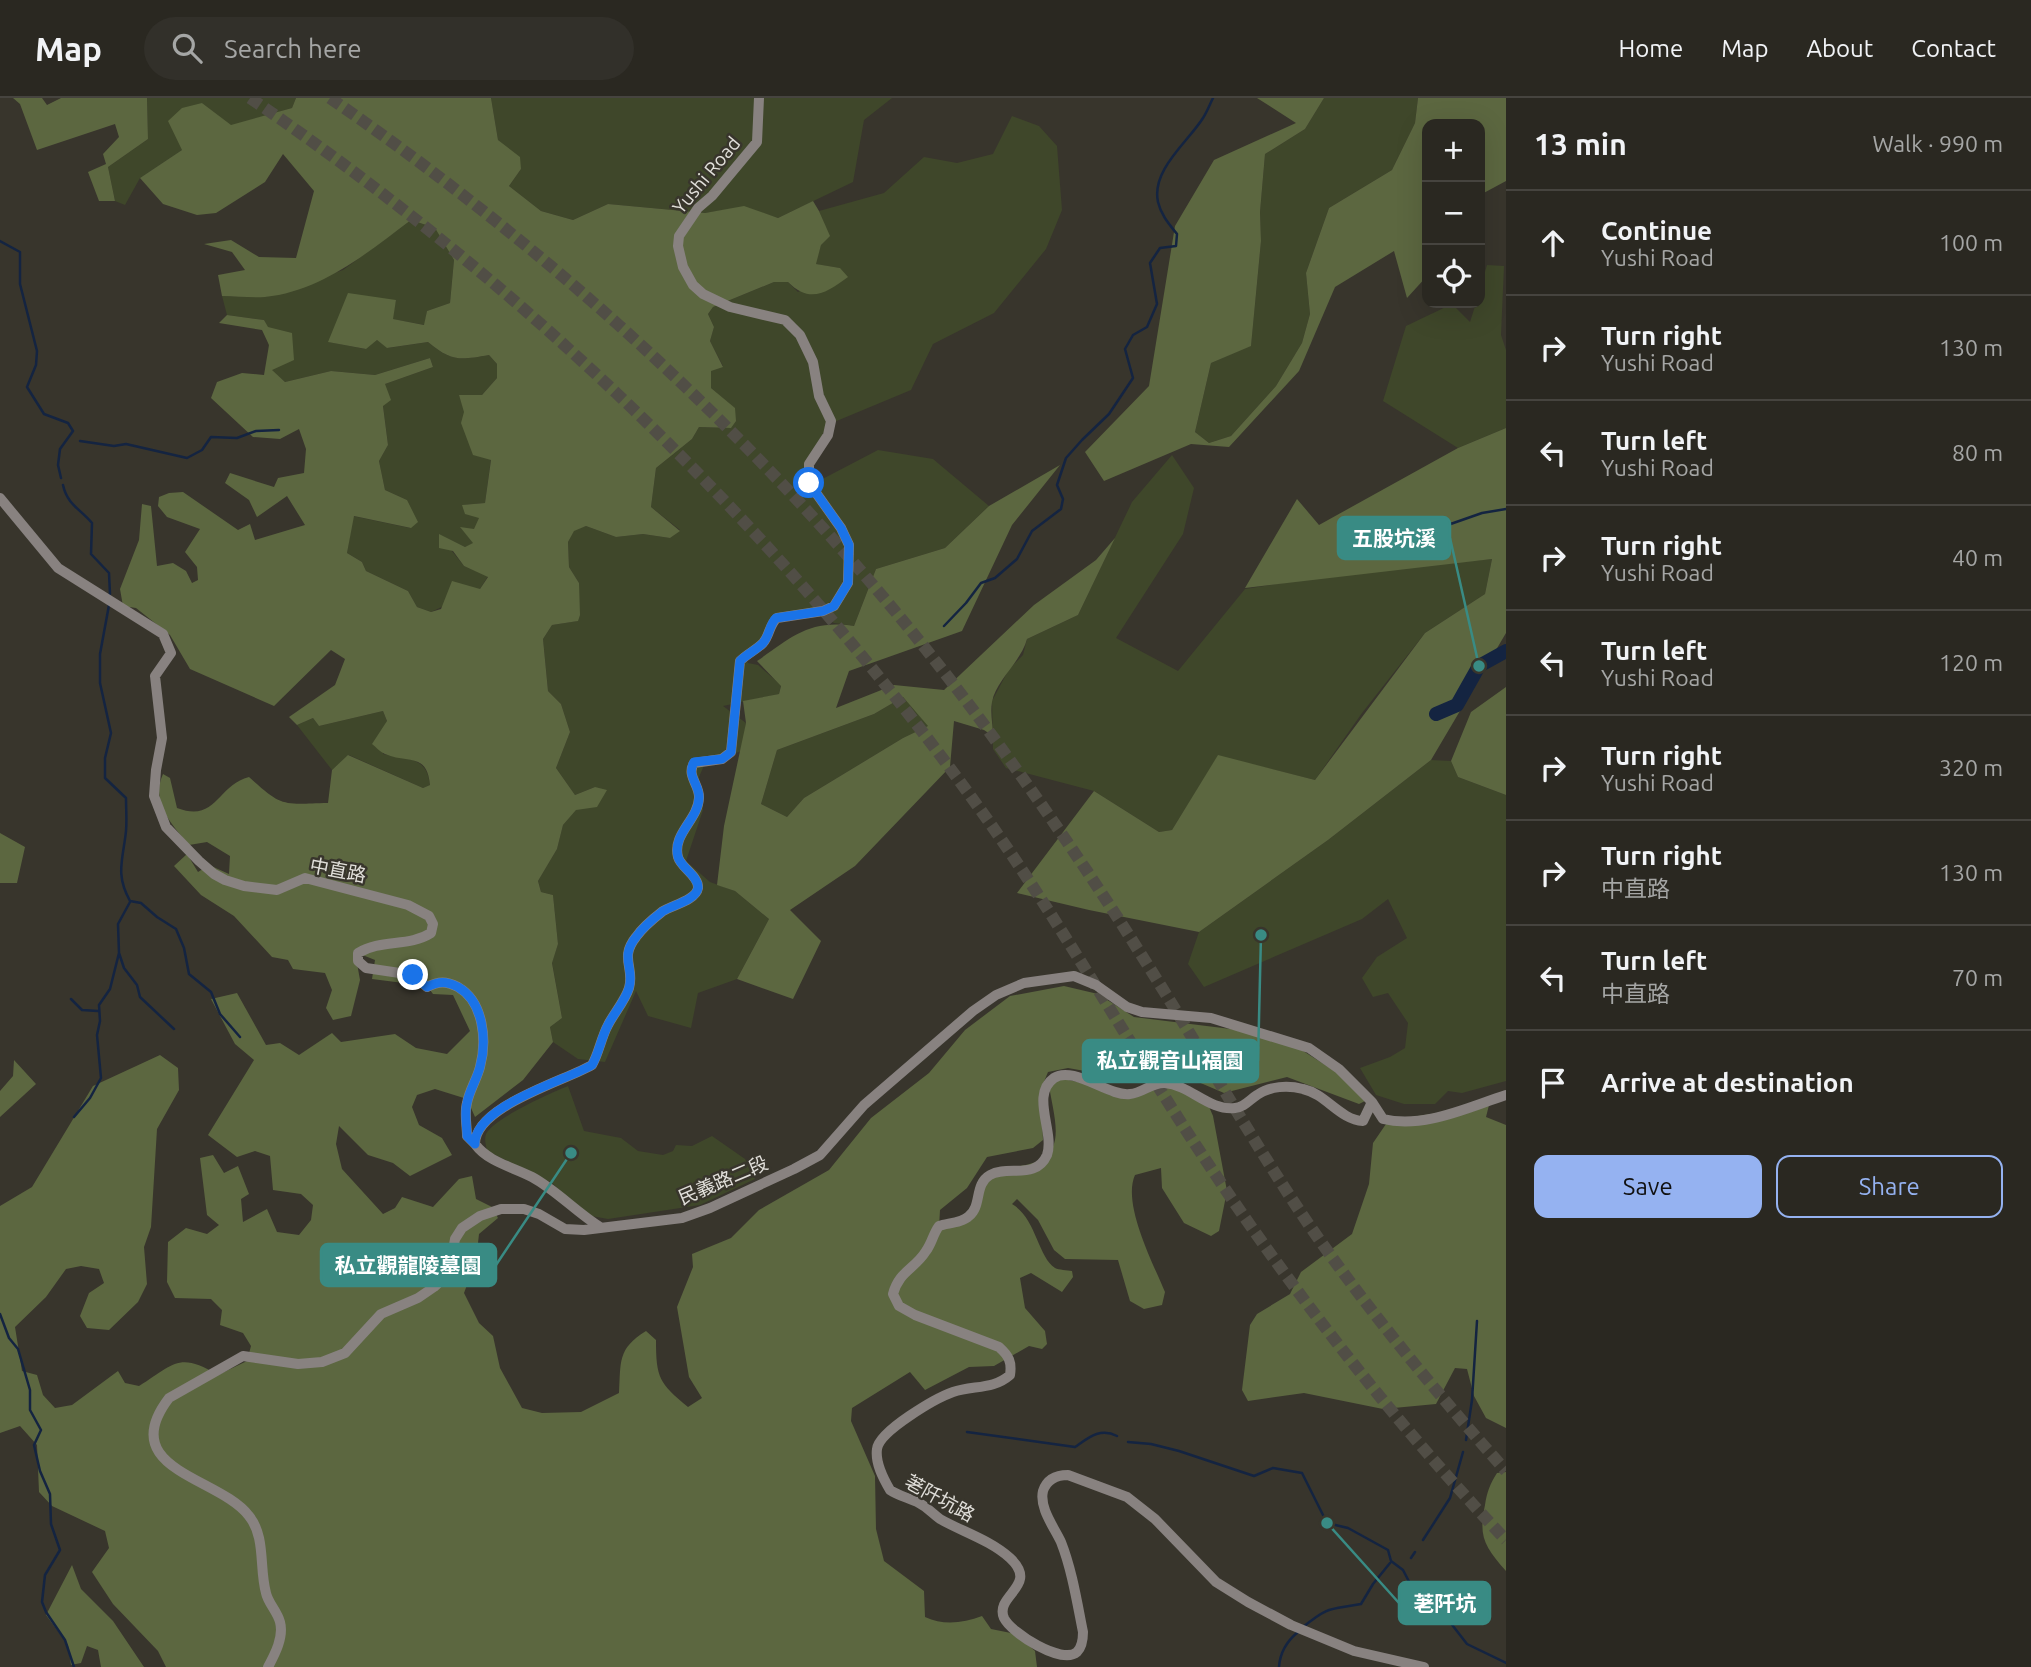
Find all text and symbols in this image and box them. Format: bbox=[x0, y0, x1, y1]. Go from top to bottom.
search box bbox=[144, 17, 634, 80]
icon: search bbox=[168, 29, 206, 67]
text: Map bbox=[35, 30, 102, 67]
text: Search here bbox=[224, 34, 362, 63]
text: Home bbox=[1618, 35, 1683, 62]
text: Map bbox=[1721, 35, 1768, 62]
text: About bbox=[1806, 35, 1873, 62]
text: Contact bbox=[1911, 35, 1996, 62]
map controls bbox=[1422, 119, 1485, 308]
button: + bbox=[1422, 119, 1485, 182]
text: 13 min bbox=[1534, 127, 1627, 161]
text: Walk · 990 m bbox=[1872, 131, 2003, 156]
street label: Yushi Road bbox=[668, 132, 744, 218]
button: − bbox=[1422, 182, 1485, 245]
text: Continue bbox=[1601, 216, 1712, 245]
icon: ahead bbox=[1534, 224, 1572, 262]
text: 100 m bbox=[1939, 230, 2003, 255]
button: locate bbox=[1422, 245, 1485, 308]
text: Yushi Road bbox=[1601, 245, 1714, 270]
text: Turn right bbox=[1601, 321, 1722, 350]
icon: right bbox=[1534, 329, 1572, 367]
text: 130 m bbox=[1939, 335, 2003, 360]
text: Yushi Road bbox=[1601, 350, 1714, 375]
text: Turn left bbox=[1601, 426, 1707, 455]
icon: left bbox=[1534, 434, 1572, 472]
text: 80 m bbox=[1952, 440, 2003, 465]
text: Yushi Road bbox=[1601, 455, 1714, 480]
route start bbox=[793, 467, 824, 498]
callout: 五股坑溪 bbox=[1338, 517, 1450, 559]
text: 五股坑溪 bbox=[1352, 526, 1436, 550]
text: Turn right bbox=[1601, 531, 1722, 560]
icon: right bbox=[1534, 539, 1572, 577]
text: 40 m bbox=[1952, 545, 2003, 570]
text: Yushi Road bbox=[1601, 560, 1714, 585]
text: Turn left bbox=[1601, 636, 1707, 665]
icon: left bbox=[1534, 644, 1572, 682]
text: 120 m bbox=[1939, 650, 2003, 675]
text: Yushi Road bbox=[1601, 665, 1714, 690]
text: Turn right bbox=[1601, 741, 1722, 770]
icon: right bbox=[1534, 749, 1572, 787]
text: 320 m bbox=[1939, 755, 2003, 780]
text: Yushi Road bbox=[1601, 770, 1714, 795]
text: Turn right bbox=[1601, 841, 1722, 870]
street label: 中直路 bbox=[308, 854, 368, 886]
icon: right bbox=[1534, 854, 1572, 892]
text: 130 m bbox=[1939, 860, 2003, 885]
text: 中直路 bbox=[1601, 876, 1670, 901]
text: Turn left bbox=[1601, 946, 1707, 975]
route end bbox=[397, 959, 428, 990]
icon: left bbox=[1534, 959, 1572, 997]
text: 70 m bbox=[1952, 965, 2003, 990]
text: 中直路 bbox=[1601, 981, 1670, 1006]
callout: 私立觀音山福園 bbox=[1083, 1040, 1258, 1082]
text: 私立觀音山福園 bbox=[1097, 1048, 1244, 1072]
icon: arrive bbox=[1534, 1064, 1572, 1102]
text: Arrive at destination bbox=[1601, 1068, 1854, 1097]
street label: 民義路二段 bbox=[675, 1151, 771, 1209]
button: Save bbox=[1534, 1155, 1762, 1218]
button: Share bbox=[1776, 1155, 2003, 1218]
callout: 私立觀龍陵墓園 bbox=[321, 1244, 496, 1286]
text: 私立觀龍陵墓園 bbox=[335, 1253, 482, 1277]
street label: 荖阡坑路 bbox=[901, 1470, 979, 1526]
callout: 荖阡坑 bbox=[1399, 1582, 1490, 1624]
text: 荖阡坑 bbox=[1414, 1591, 1477, 1615]

